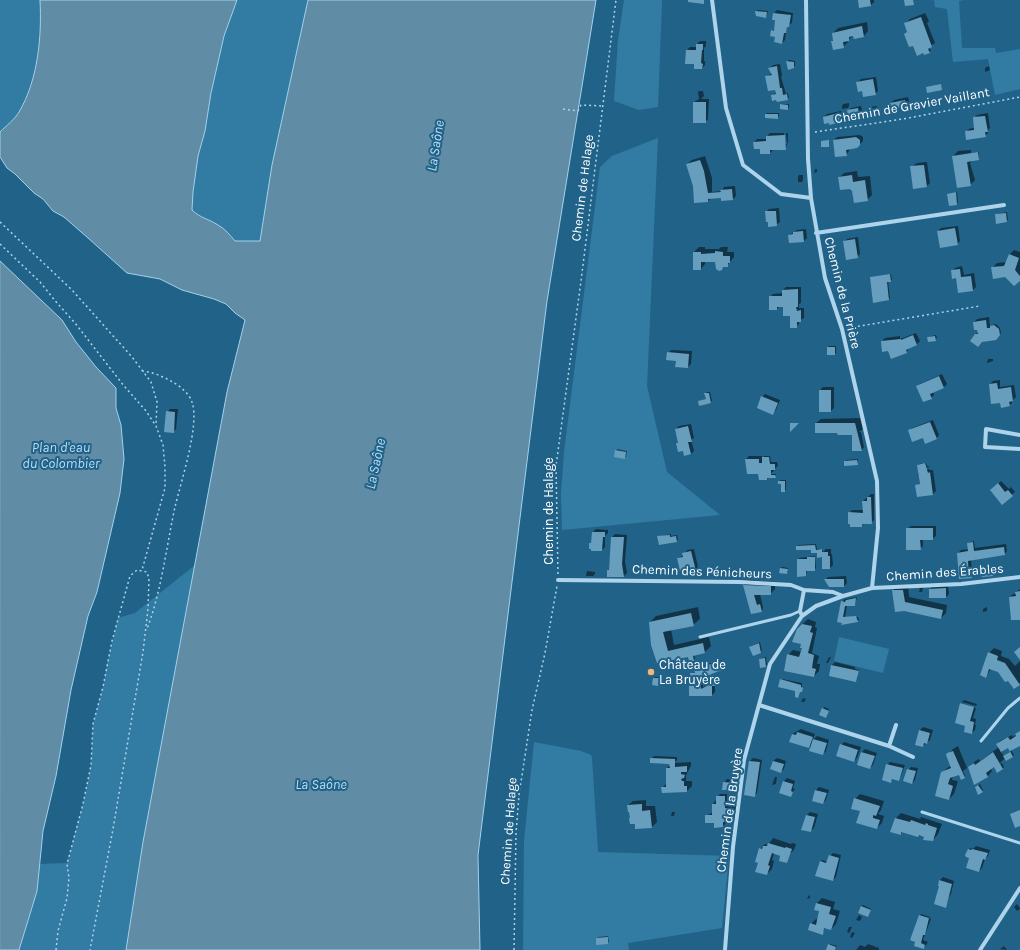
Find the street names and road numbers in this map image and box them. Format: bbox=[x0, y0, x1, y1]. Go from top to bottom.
street label: Chemin de Gravier Vaillant bbox=[833, 85, 991, 127]
street label: Chemin de Halage bbox=[569, 134, 597, 242]
street label: Chemin de la Prière bbox=[821, 236, 863, 350]
street label: Chemin de Halage bbox=[541, 457, 557, 565]
street label: Chemin des Érables bbox=[886, 561, 1004, 585]
street label: Chemin des Pénicheurs bbox=[632, 562, 772, 582]
street label: Chemin de la Bruyère bbox=[714, 747, 746, 873]
street label: Chemin de Halage bbox=[497, 777, 521, 885]

